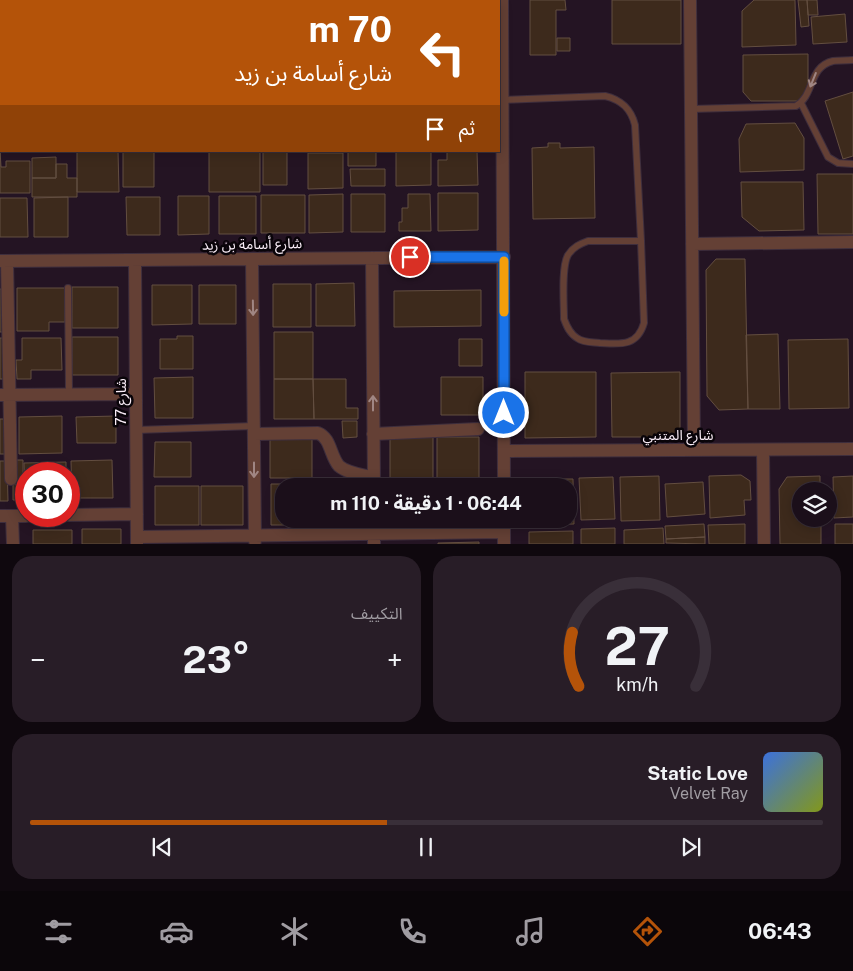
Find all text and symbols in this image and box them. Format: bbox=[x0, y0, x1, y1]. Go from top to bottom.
text: 70 m bbox=[309, 9, 392, 50]
icon: left bbox=[410, 20, 475, 85]
text: شارع أسامة بن زيد bbox=[234, 60, 392, 86]
one-way arrow bbox=[808, 72, 817, 87]
icon: arrive bbox=[421, 115, 449, 143]
text: ثم bbox=[459, 117, 475, 139]
street label: شارع أسامة بن زيد bbox=[202, 234, 302, 256]
pin bbox=[389, 236, 431, 278]
icon: arrive bbox=[396, 243, 424, 271]
one-way arrow bbox=[248, 299, 258, 315]
street label: شارع 77 bbox=[113, 378, 132, 426]
position arrow bbox=[477, 386, 529, 438]
one-way arrow bbox=[368, 395, 378, 411]
street label: شارع المتنبي bbox=[643, 427, 713, 446]
speed limit sign: 30 bbox=[15, 462, 80, 527]
one-way arrow bbox=[249, 462, 259, 478]
map controls bbox=[792, 482, 837, 527]
button: layers bbox=[792, 482, 837, 527]
text: 06:44 · 1 دقيقة · 110 m bbox=[330, 492, 522, 514]
text: التكييف bbox=[351, 604, 403, 623]
text: 27 bbox=[604, 616, 670, 677]
text: 23° bbox=[183, 637, 250, 682]
text: − bbox=[30, 643, 46, 676]
text: + bbox=[387, 643, 402, 676]
text: km/h bbox=[616, 674, 658, 695]
text: Static Love bbox=[647, 762, 748, 784]
text: Velvet Ray bbox=[670, 784, 748, 803]
icon: previous bbox=[148, 833, 176, 861]
icon: pause bbox=[412, 833, 440, 861]
icon: next bbox=[677, 833, 705, 861]
icon: filters bbox=[41, 914, 76, 949]
icon: car bbox=[159, 914, 194, 949]
icon: climate bbox=[277, 914, 312, 949]
icon: phone bbox=[395, 914, 430, 949]
icon: music bbox=[513, 914, 548, 949]
icon: directions bbox=[630, 914, 665, 949]
text: 06:43 bbox=[748, 918, 812, 944]

